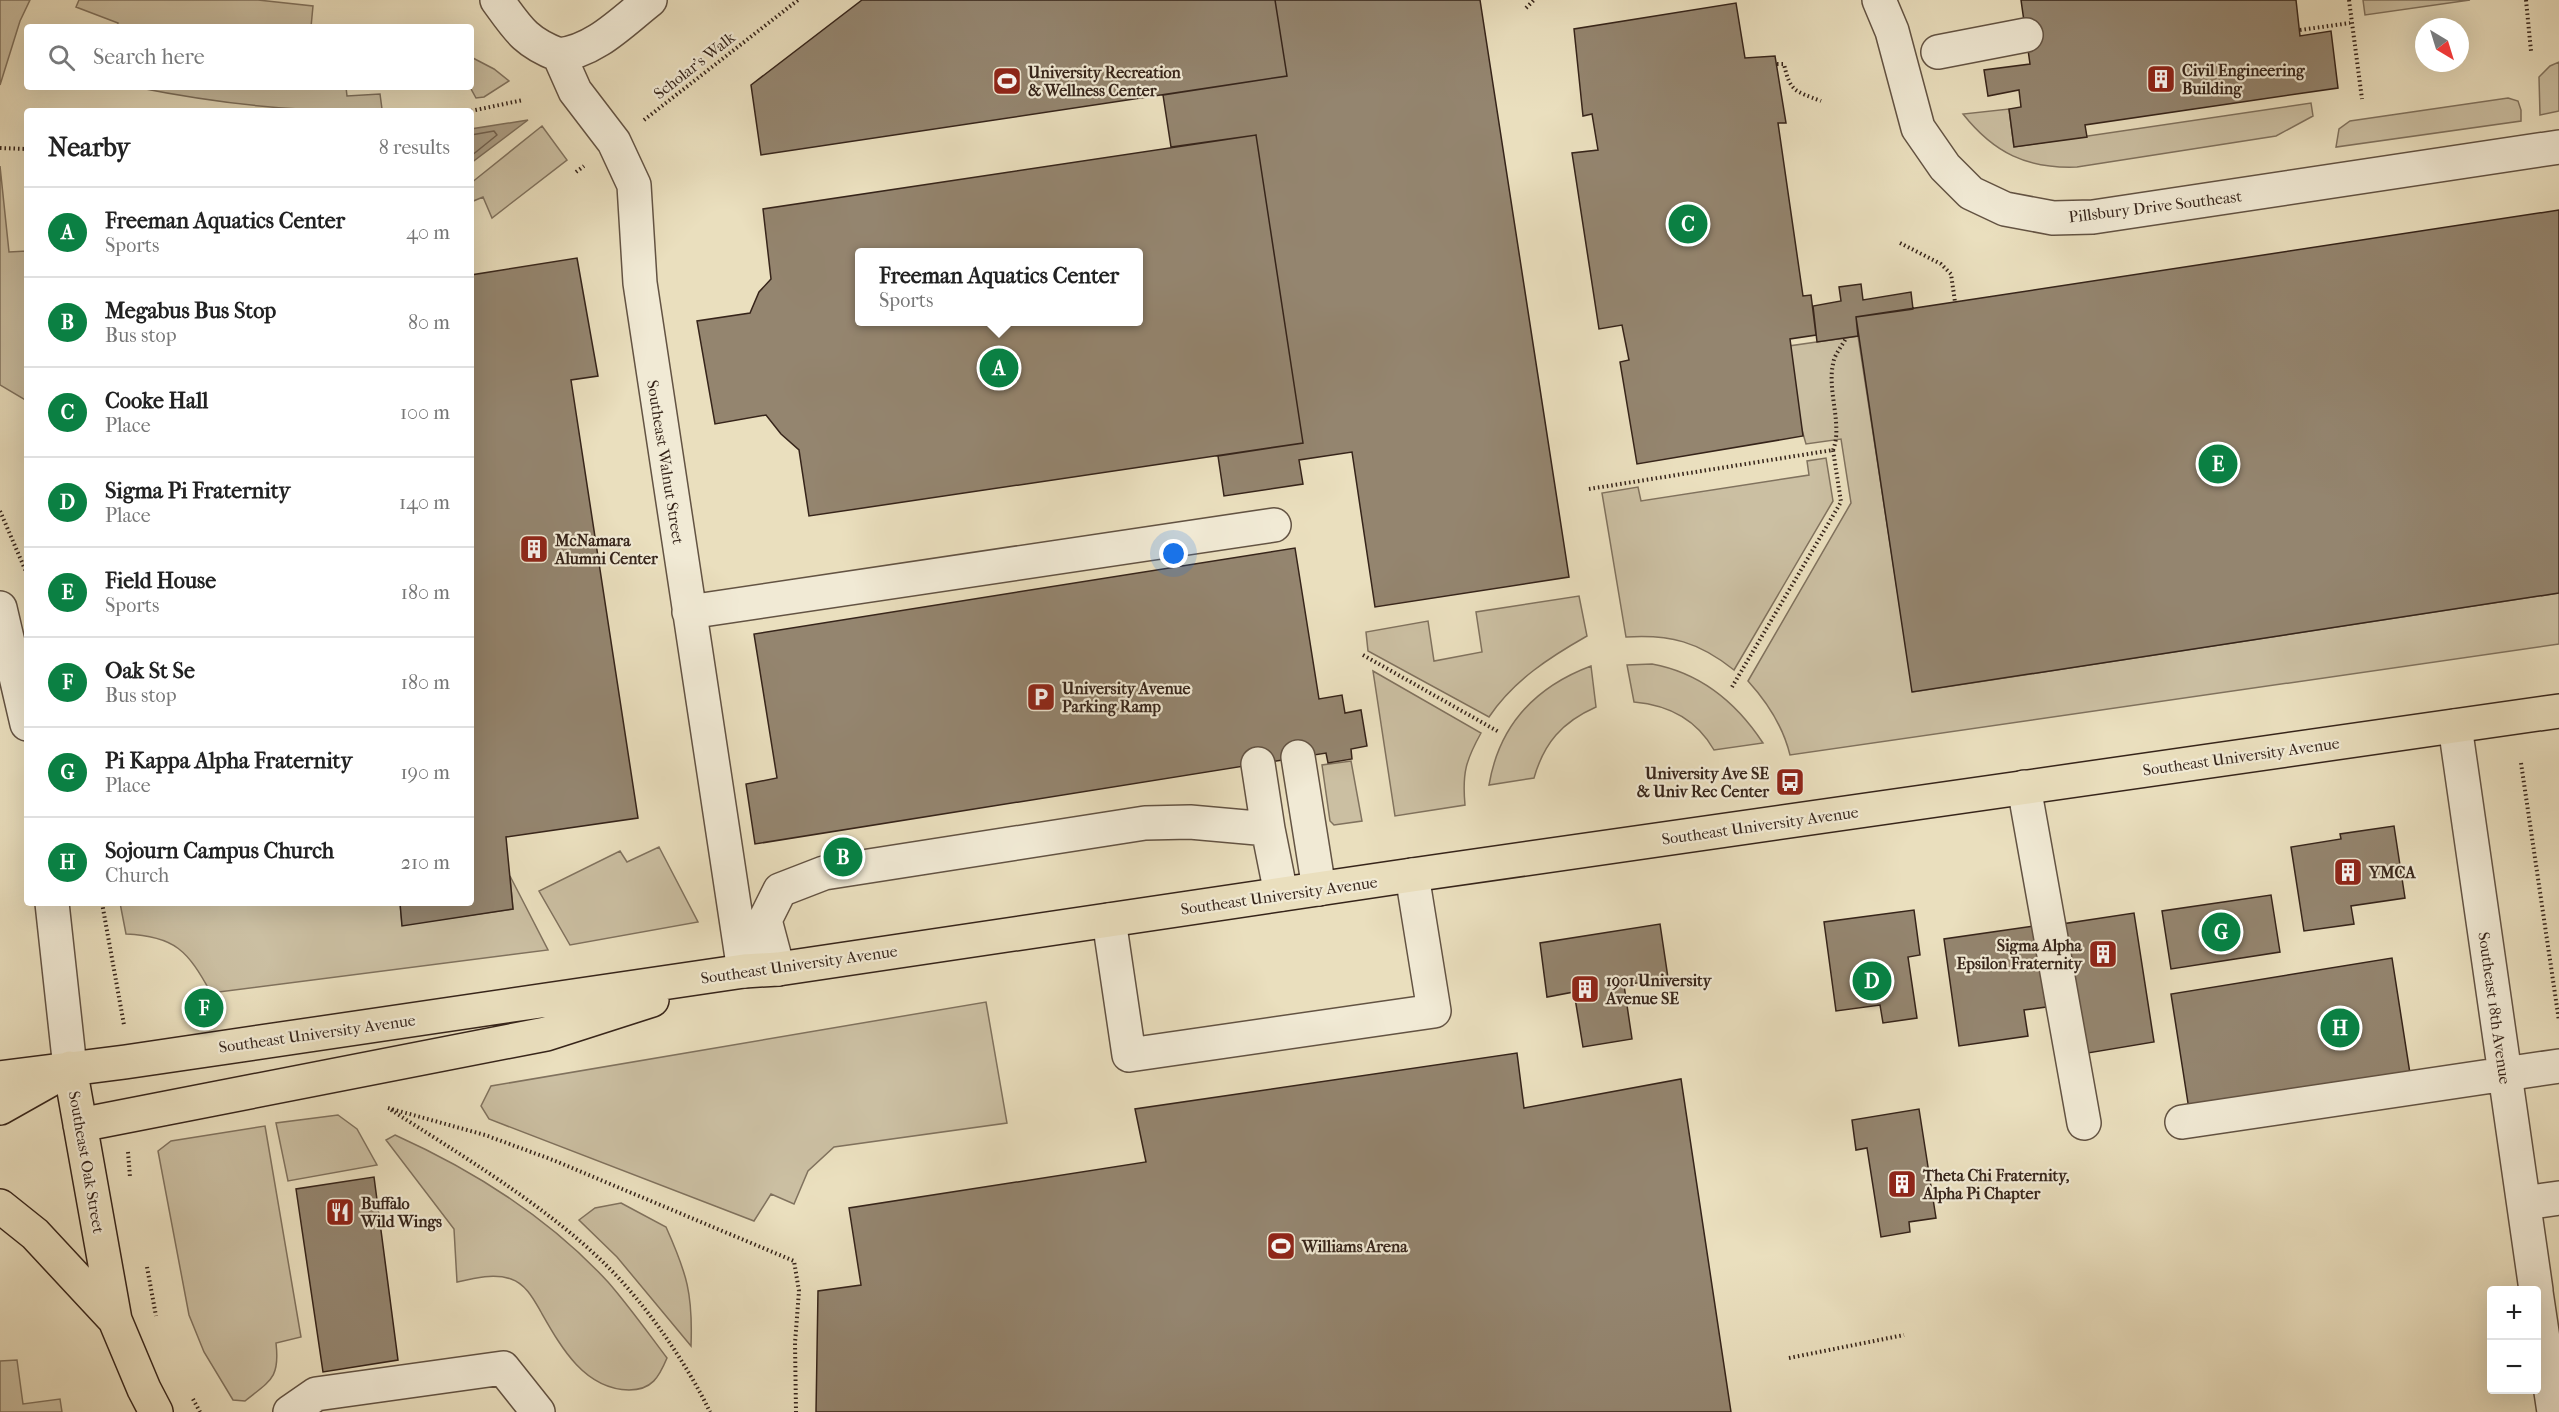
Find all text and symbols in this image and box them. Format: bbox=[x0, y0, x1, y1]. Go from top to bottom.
north arrow bbox=[2415, 18, 2469, 72]
search box bbox=[24, 24, 474, 90]
street label: Scholar's Walk bbox=[650, 27, 739, 103]
icon: search bbox=[45, 41, 78, 74]
text: Search here bbox=[93, 44, 205, 70]
place label: Civil Engineering Building bbox=[2182, 61, 2305, 99]
place label: University Recreation & Wellness Center bbox=[1027, 63, 1182, 100]
building icon: Civil Engineering Building bbox=[2145, 63, 2177, 95]
sports icon: University Recreation & Wellness Center bbox=[991, 65, 1023, 97]
text: Nearby bbox=[48, 132, 130, 163]
text: 8 results bbox=[379, 136, 450, 159]
street label: Pillsbury Drive Southeast bbox=[2067, 186, 2243, 227]
pin: C bbox=[1668, 202, 1708, 246]
text: Freeman Aquatics Center bbox=[105, 208, 345, 234]
text: A bbox=[61, 221, 74, 244]
text: 40 m bbox=[406, 221, 450, 244]
text: Sports bbox=[105, 234, 159, 257]
popup bbox=[855, 248, 1143, 326]
text: Freeman Aquatics Center bbox=[879, 263, 1119, 289]
text: Sports bbox=[879, 289, 933, 312]
text: Megabus Bus Stop bbox=[105, 298, 276, 324]
text: B bbox=[61, 311, 74, 334]
text: 80 m bbox=[408, 311, 450, 334]
text: Bus stop bbox=[105, 324, 177, 347]
pin: A bbox=[980, 346, 1018, 391]
street label: Southeast Walnut Street bbox=[643, 379, 688, 546]
text: Cooke Hall bbox=[105, 388, 208, 414]
text: C bbox=[61, 401, 74, 424]
text: 100 m bbox=[400, 401, 450, 424]
text: Place bbox=[105, 414, 151, 437]
pin: E bbox=[2198, 442, 2238, 486]
text: Sigma Pi Fraternity bbox=[105, 478, 290, 504]
text: D bbox=[60, 491, 75, 514]
text: 140 m bbox=[399, 491, 450, 514]
text: Place bbox=[105, 504, 151, 527]
place label: McNamara Alumni Center bbox=[554, 531, 659, 568]
building icon: McNamara Alumni Center bbox=[518, 533, 550, 565]
your location bbox=[1159, 539, 1188, 568]
text: Field House bbox=[105, 568, 216, 594]
text: E bbox=[61, 581, 74, 604]
text: 180 m bbox=[401, 581, 450, 604]
text: Sports bbox=[105, 594, 159, 617]
text: Oak St Se bbox=[105, 658, 195, 684]
text: F bbox=[62, 671, 73, 694]
text: 180 m bbox=[401, 671, 450, 694]
place label: University Avenue Parking Ramp bbox=[1061, 679, 1191, 717]
parking icon: University Avenue Parking Ramp bbox=[1025, 681, 1057, 713]
text: Bus stop bbox=[105, 684, 177, 707]
street label: Southeast University Avenue bbox=[2141, 733, 2341, 780]
text: Pi Kappa Alpha Fraternity bbox=[105, 748, 352, 774]
text: G bbox=[60, 761, 75, 784]
text: 190 m bbox=[400, 761, 450, 784]
place label: University Ave SE & Univ Rec Center bbox=[1637, 764, 1770, 801]
bus stop icon: University Ave SE & Univ Rec Center bbox=[1774, 766, 1806, 798]
text: Place bbox=[105, 774, 151, 797]
street label: Southeast University Avenue bbox=[1660, 802, 1860, 849]
pin: B bbox=[824, 834, 862, 880]
text: Sojourn Campus Church bbox=[105, 838, 334, 864]
text: H bbox=[60, 851, 75, 874]
text: 210 m bbox=[401, 851, 450, 874]
building icon: YMCA bbox=[2332, 856, 2364, 888]
place label: YMCA bbox=[2368, 863, 2416, 882]
text: Church bbox=[105, 864, 169, 887]
street label: Southeast University Avenue bbox=[1179, 872, 1379, 919]
pin: G bbox=[2202, 910, 2240, 954]
street label: Southeast 18th Avenue bbox=[2474, 931, 2515, 1086]
place label: Sigma Alpha Epsilon Fraternity bbox=[1957, 936, 2083, 974]
building icon: Sigma Alpha Epsilon Fraternity bbox=[2087, 938, 2119, 970]
street label: Southeast University Avenue bbox=[699, 941, 899, 988]
pin: D bbox=[1852, 958, 1892, 1004]
place label: 1901 University Avenue SE bbox=[1605, 971, 1713, 1008]
building icon: 1901 University Avenue SE bbox=[1569, 973, 1601, 1005]
pin: F bbox=[184, 986, 224, 1030]
pin: H bbox=[2320, 1006, 2360, 1050]
street label: Southeast University Avenue bbox=[217, 1010, 417, 1057]
street label: Southeast Oak Street bbox=[65, 1089, 108, 1235]
place label: Theta Chi Fraternity, Alpha Pi Chapter bbox=[1922, 1166, 2069, 1204]
building icon: Theta Chi Fraternity, Alpha Pi Chapter bbox=[1886, 1168, 1918, 1200]
place label: Buffalo Wild Wings bbox=[360, 1194, 442, 1232]
restaurant icon: Buffalo Wild Wings bbox=[324, 1196, 356, 1228]
sports icon: Williams Arena bbox=[1265, 1230, 1297, 1262]
place label: Williams Arena bbox=[1301, 1237, 1408, 1256]
map controls bbox=[2487, 1286, 2541, 1394]
button: + bbox=[2487, 1286, 2541, 1340]
button: − bbox=[2487, 1340, 2541, 1394]

